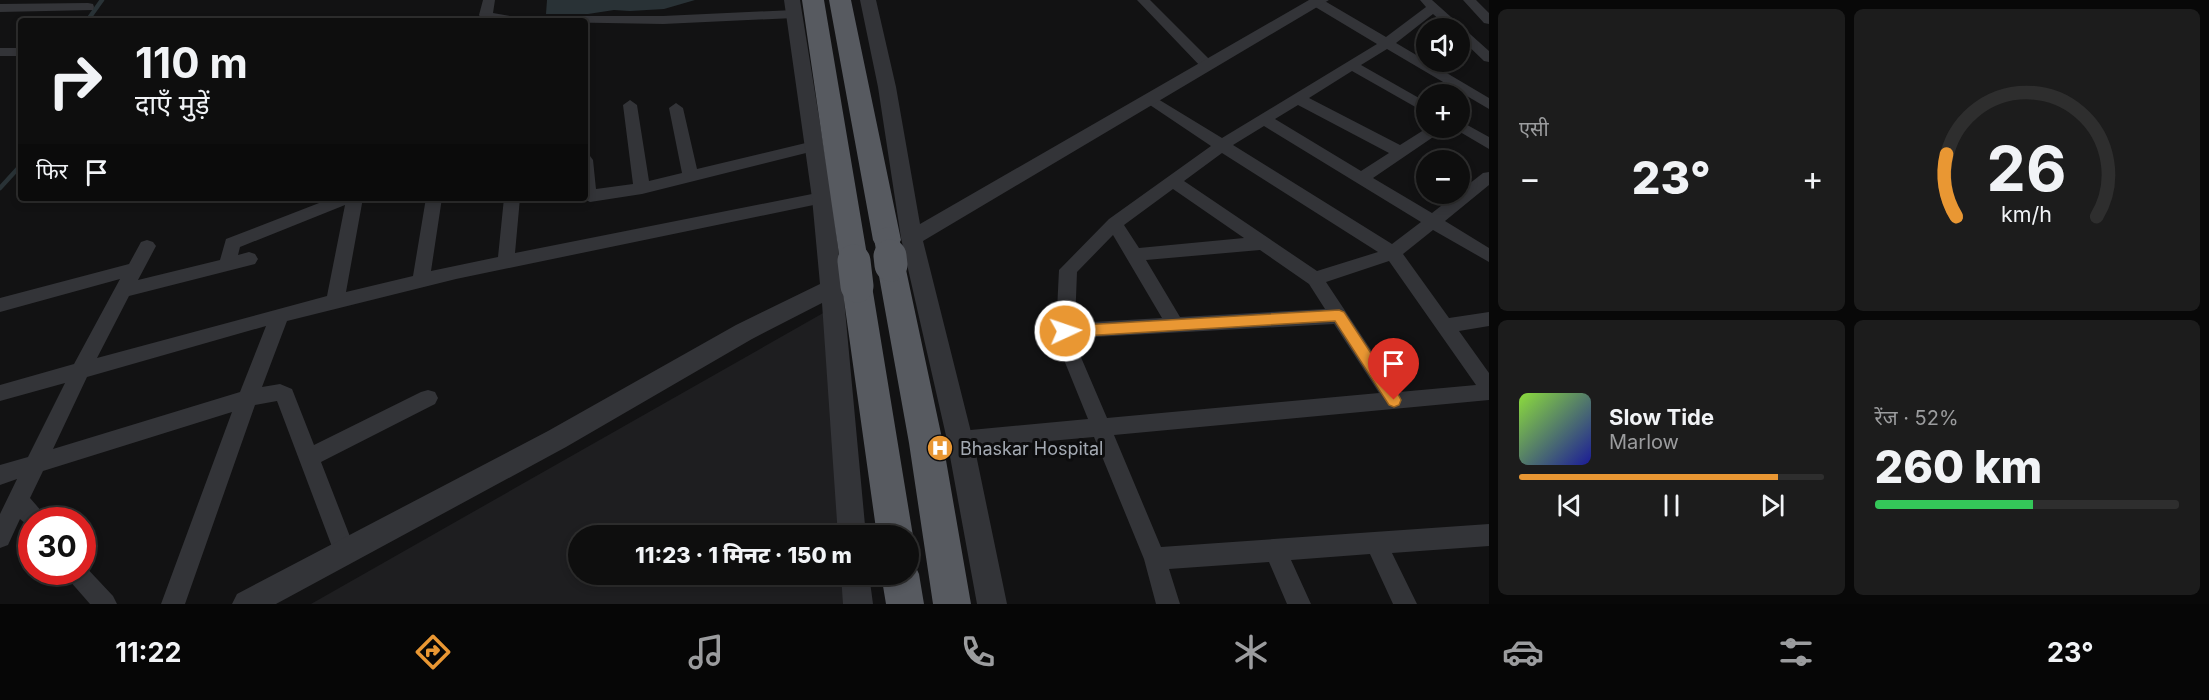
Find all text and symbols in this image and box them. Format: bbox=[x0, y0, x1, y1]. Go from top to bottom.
map controls bbox=[1416, 18, 1470, 204]
button: sound bbox=[1416, 18, 1470, 72]
text: 110 m bbox=[135, 37, 248, 88]
icon: right bbox=[36, 42, 114, 120]
button: + bbox=[1416, 84, 1470, 138]
text: दाएँ मुड़ें bbox=[135, 88, 209, 121]
text: एसी bbox=[1519, 117, 1549, 141]
text: 26 bbox=[1987, 131, 2067, 206]
button: − bbox=[1416, 150, 1470, 204]
text: 23° bbox=[1632, 150, 1711, 205]
icon: arrive bbox=[80, 156, 113, 189]
text: फिर bbox=[36, 158, 68, 184]
text: − bbox=[1519, 158, 1541, 198]
text: + bbox=[1802, 158, 1824, 198]
text: km/h bbox=[2001, 201, 2052, 227]
position arrow bbox=[1033, 299, 1097, 363]
pin bbox=[1368, 338, 1419, 400]
icon: arrive bbox=[1377, 347, 1410, 380]
text: Slow Tide bbox=[1609, 404, 1714, 430]
text: रेंज · 52% bbox=[1875, 406, 1959, 430]
text: Marlow bbox=[1609, 430, 1679, 454]
hospital icon: Bhaskar Hospital bbox=[925, 433, 955, 463]
place label: Bhaskar Hospital bbox=[960, 438, 1103, 459]
text: 260 km bbox=[1875, 439, 2042, 494]
icon: previous bbox=[1553, 489, 1586, 522]
icon: pause bbox=[1655, 489, 1688, 522]
icon: next bbox=[1756, 489, 1789, 522]
speed limit sign: 30 bbox=[18, 507, 96, 585]
text: 11:23 · 1 मिनट · 150 m bbox=[635, 542, 852, 568]
icon: directions bbox=[412, 631, 454, 673]
icon: music bbox=[685, 631, 727, 673]
icon: phone bbox=[957, 631, 999, 673]
icon: climate bbox=[1230, 631, 1272, 673]
icon: car bbox=[1502, 631, 1544, 673]
icon: filters bbox=[1775, 631, 1817, 673]
text: 11:22 bbox=[115, 636, 182, 669]
text: 23° bbox=[2047, 636, 2094, 669]

